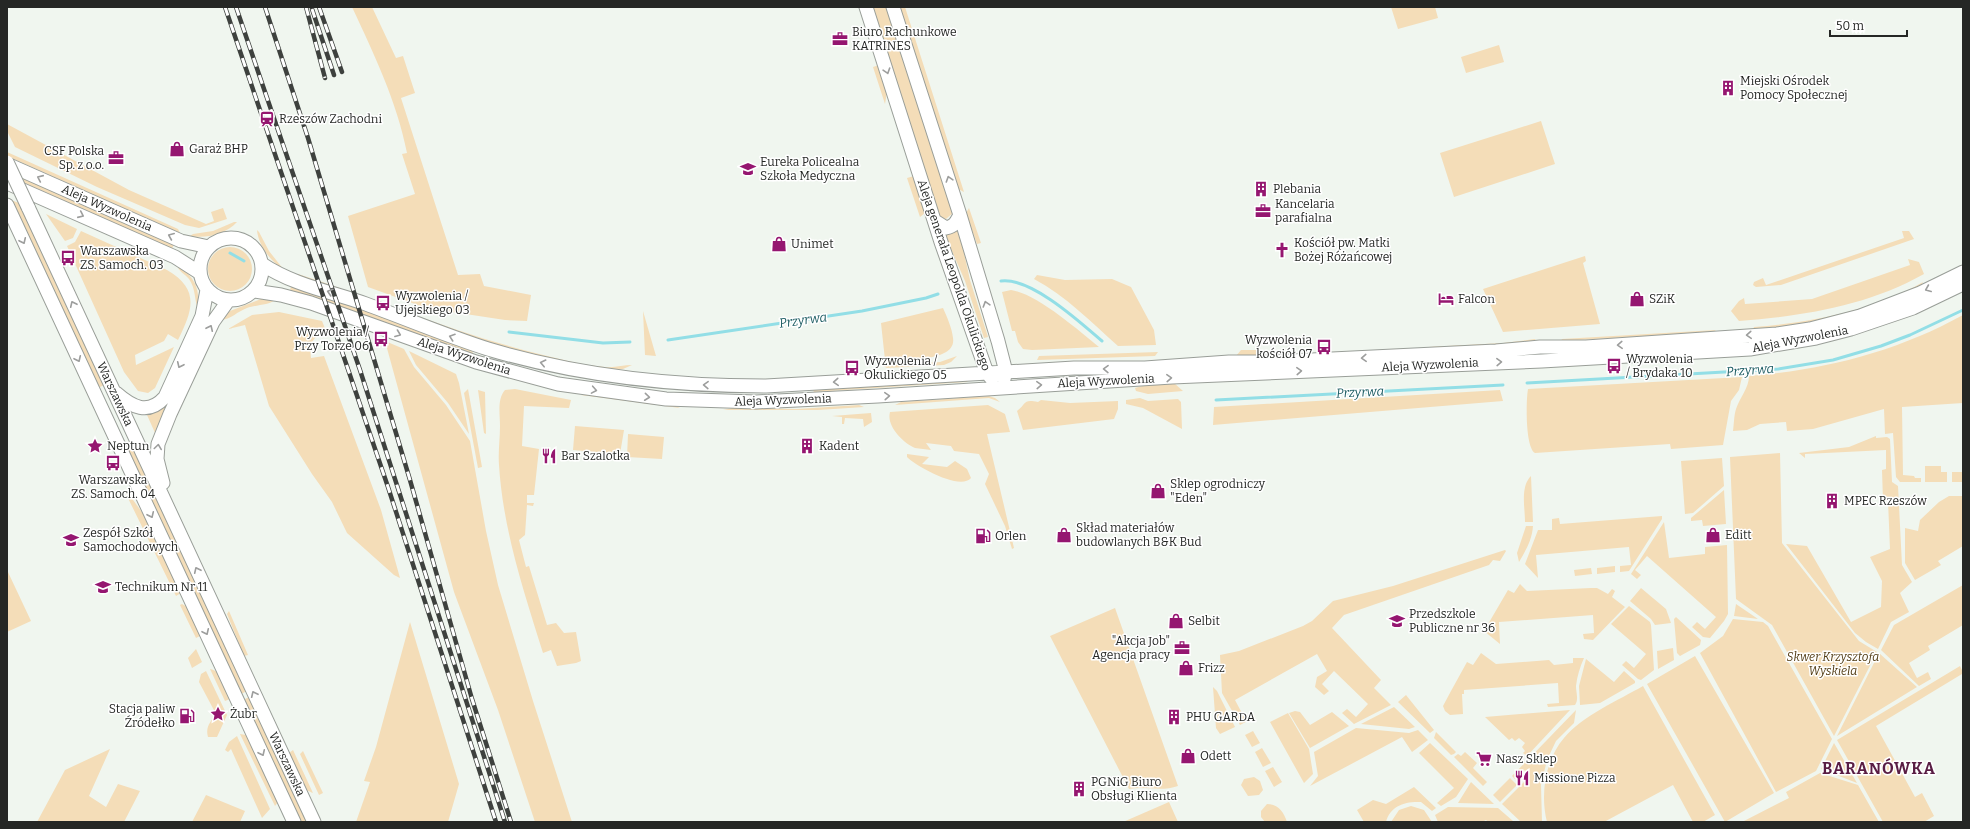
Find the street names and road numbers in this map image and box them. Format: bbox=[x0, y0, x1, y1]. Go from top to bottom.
street label: Aleja generała Leopolda Okulickiego bbox=[915, 177, 993, 373]
street label: Aleja Wyzwolenia bbox=[60, 182, 155, 234]
street label: Aleja Wyzwolenia bbox=[1751, 323, 1850, 355]
street label: Aleja Wyzwolenia bbox=[415, 334, 513, 378]
street label: Aleja Wyzwolenia bbox=[1381, 355, 1479, 375]
street label: Warszawska bbox=[94, 360, 136, 429]
street label: Aleja Wyzwolenia bbox=[1057, 371, 1155, 391]
street label: Aleja Wyzwolenia bbox=[734, 391, 832, 409]
street label: Warszawska bbox=[266, 730, 308, 799]

